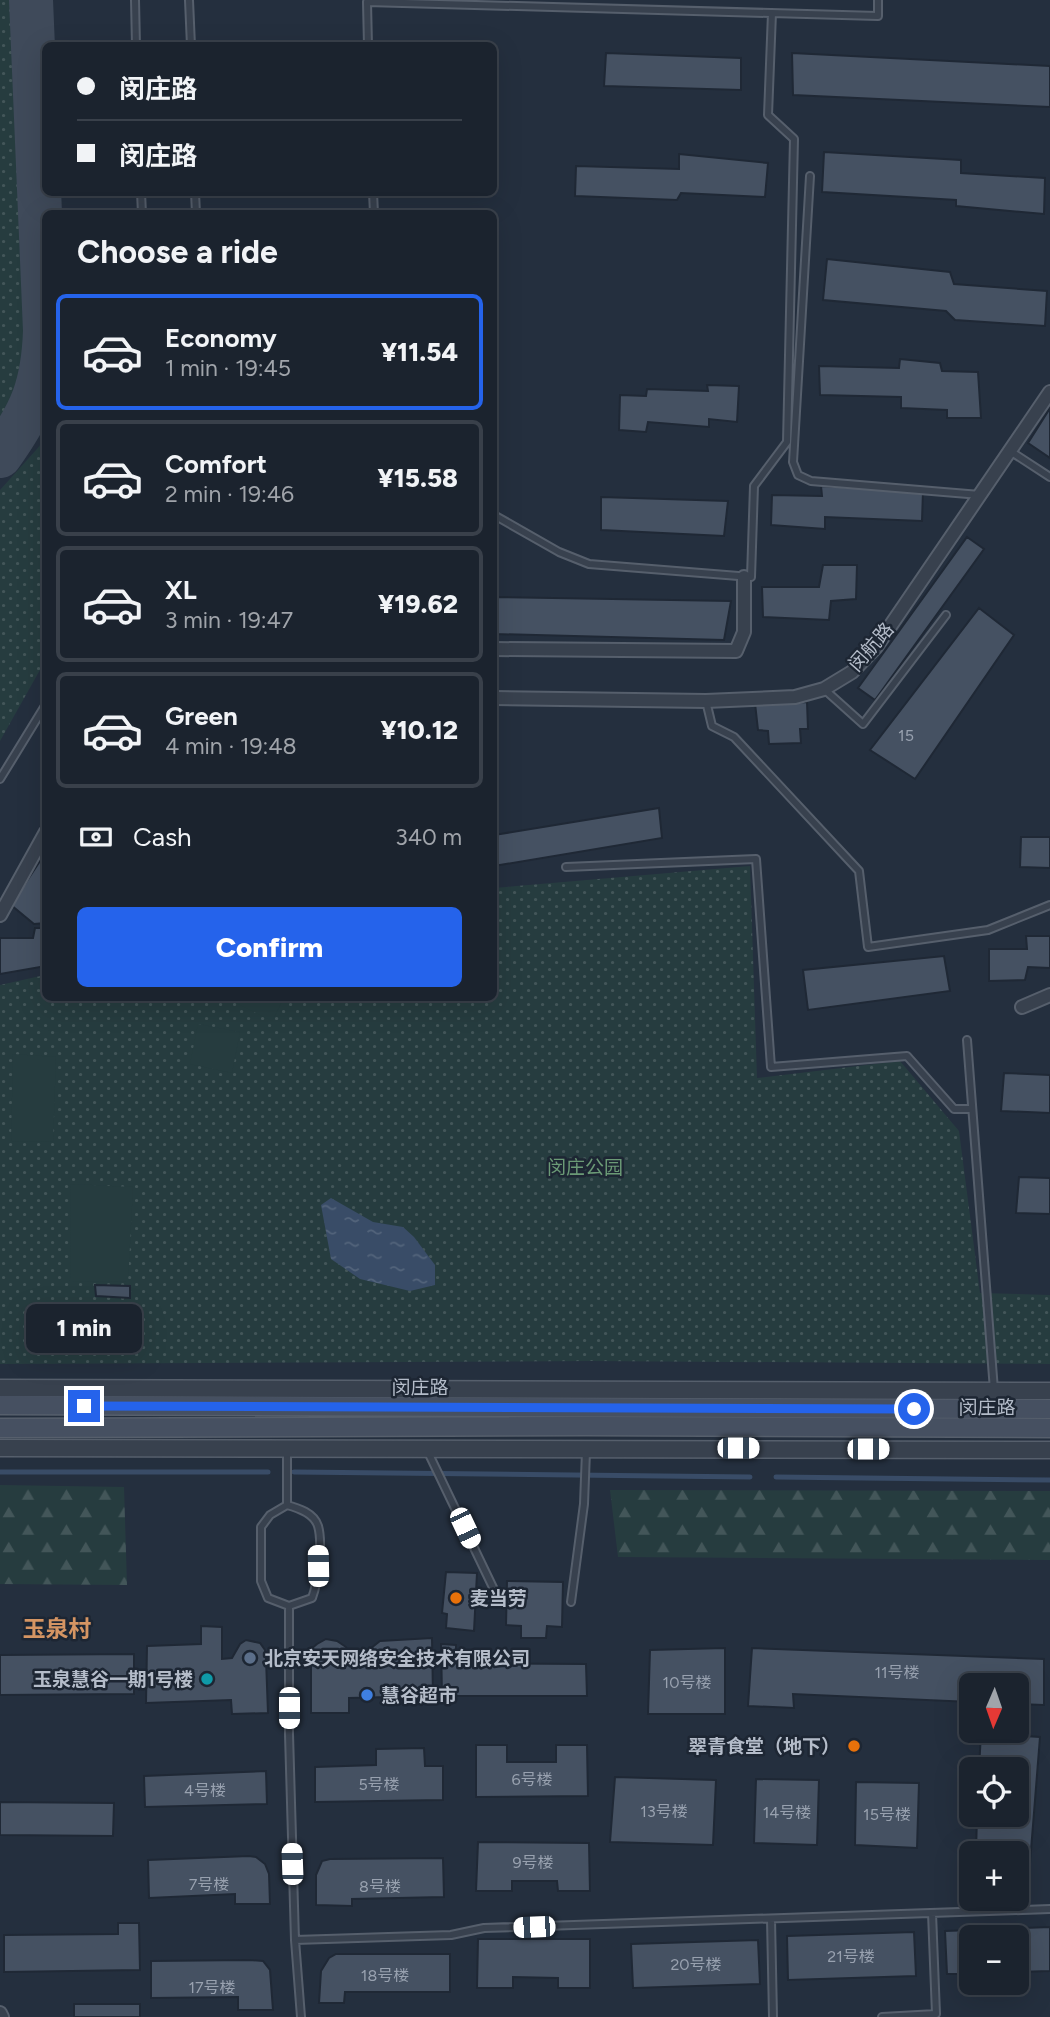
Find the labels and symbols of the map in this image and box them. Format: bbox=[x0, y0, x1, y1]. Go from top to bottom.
street label: 闵航路 bbox=[844, 618, 898, 676]
house number: 15 bbox=[898, 726, 914, 745]
park label: 闵庄公园 bbox=[547, 1156, 623, 1179]
callout: 1 min bbox=[26, 1304, 142, 1354]
street label: 闵庄路 bbox=[391, 1376, 449, 1399]
route end bbox=[68, 1390, 100, 1422]
route start bbox=[898, 1393, 930, 1425]
street label: 闵庄路 bbox=[958, 1396, 1016, 1419]
car bbox=[718, 1438, 760, 1459]
car bbox=[848, 1439, 890, 1460]
car bbox=[447, 1505, 484, 1551]
car bbox=[308, 1545, 329, 1587]
place label: 麦当劳 bbox=[470, 1587, 527, 1610]
marker: 麦当劳 bbox=[448, 1590, 464, 1606]
district label: 玉泉村 bbox=[23, 1615, 92, 1643]
place label: 北京安天网络安全技术有限公司 bbox=[264, 1647, 530, 1670]
marker: 北京安天网络安全技术有限公司 bbox=[242, 1650, 258, 1666]
house number: 11号楼 bbox=[874, 1663, 920, 1682]
place label: 玉泉慧谷一期1号楼 bbox=[33, 1668, 193, 1691]
marker: 玉泉慧谷一期1号楼 bbox=[199, 1671, 215, 1687]
house number: 10号楼 bbox=[663, 1673, 711, 1692]
north arrow bbox=[959, 1673, 1029, 1743]
place label: 慧谷超市 bbox=[381, 1684, 457, 1707]
car bbox=[279, 1687, 300, 1729]
marker: 慧谷超市 bbox=[359, 1687, 375, 1703]
place label: 翠青食堂（地下） bbox=[688, 1735, 840, 1758]
marker: 翠青食堂（地下） bbox=[846, 1738, 862, 1754]
house number: 6号楼 bbox=[511, 1770, 553, 1789]
house number: 5号楼 bbox=[358, 1775, 400, 1794]
house number: 4号楼 bbox=[184, 1781, 226, 1800]
house number: 13号楼 bbox=[640, 1802, 688, 1821]
house number: 14号楼 bbox=[763, 1803, 811, 1822]
house number: 15号楼 bbox=[863, 1805, 911, 1824]
car bbox=[281, 1843, 304, 1885]
house number: 9号楼 bbox=[512, 1853, 554, 1872]
house number: 7号楼 bbox=[189, 1875, 229, 1894]
house number: 8号楼 bbox=[359, 1877, 401, 1896]
car bbox=[513, 1916, 556, 1938]
house number: 21号楼 bbox=[827, 1947, 875, 1966]
house number: 20号楼 bbox=[670, 1955, 722, 1974]
house number: 18号楼 bbox=[361, 1966, 409, 1985]
house number: 17号楼 bbox=[188, 1978, 236, 1997]

